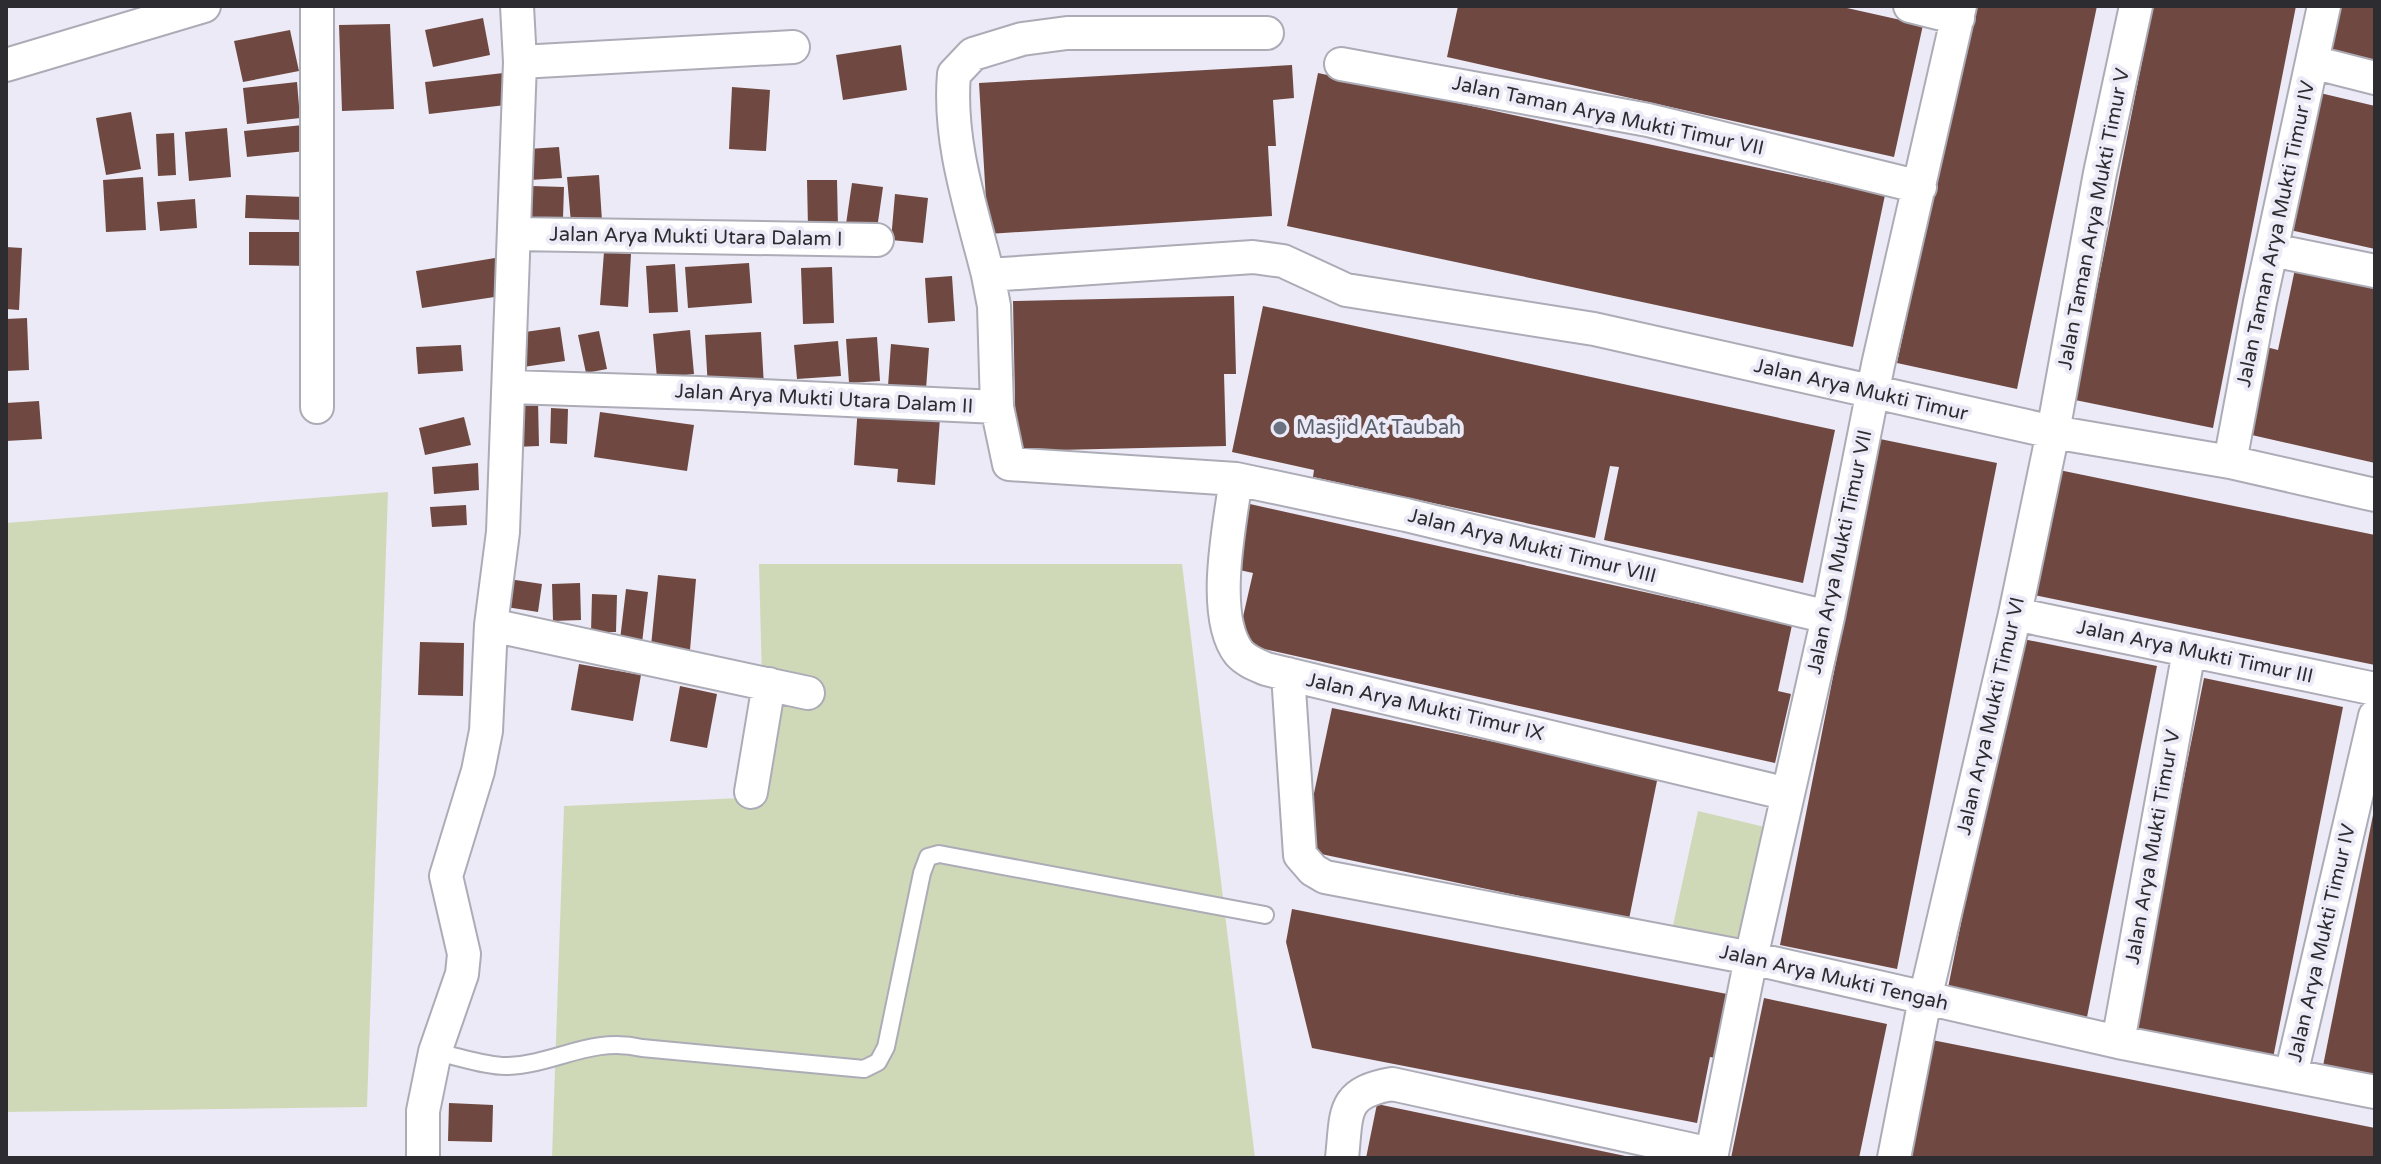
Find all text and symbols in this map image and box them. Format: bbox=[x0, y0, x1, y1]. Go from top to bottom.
street label: Jalan Taman Arya Mukti Timur V bbox=[2053, 66, 2135, 372]
street label: Jalan Taman Arya Mukti Timur VII bbox=[1450, 71, 1766, 161]
street label: Jalan Taman Arya Mukti Timur IV bbox=[2232, 79, 2320, 389]
street label: Jalan Arya Mukti Utara Dalam I bbox=[549, 222, 843, 252]
street label: Jalan Arya Mukti Timur bbox=[1752, 354, 1971, 426]
street label: Jalan Arya Mukti Utara Dalam II bbox=[674, 379, 974, 419]
place label: Masjid At Taubah bbox=[1296, 416, 1461, 440]
marker: Masjid At Taubah bbox=[1271, 419, 1289, 437]
street label: Jalan Arya Mukti Timur VII bbox=[1802, 428, 1878, 676]
street label: Jalan Arya Mukti Timur VIII bbox=[1405, 504, 1659, 588]
street label: Jalan Arya Mukti Timur VI bbox=[1952, 595, 2030, 837]
street label: Jalan Arya Mukti Timur III bbox=[2075, 615, 2315, 689]
street label: Jalan Arya Mukti Timur IX bbox=[1304, 668, 1546, 746]
street label: Jalan Arya Mukti Timur V bbox=[2121, 728, 2185, 966]
street label: Jalan Arya Mukti Timur IV bbox=[2283, 822, 2361, 1064]
street label: Jalan Arya Mukti Tengah bbox=[1717, 940, 1951, 1016]

